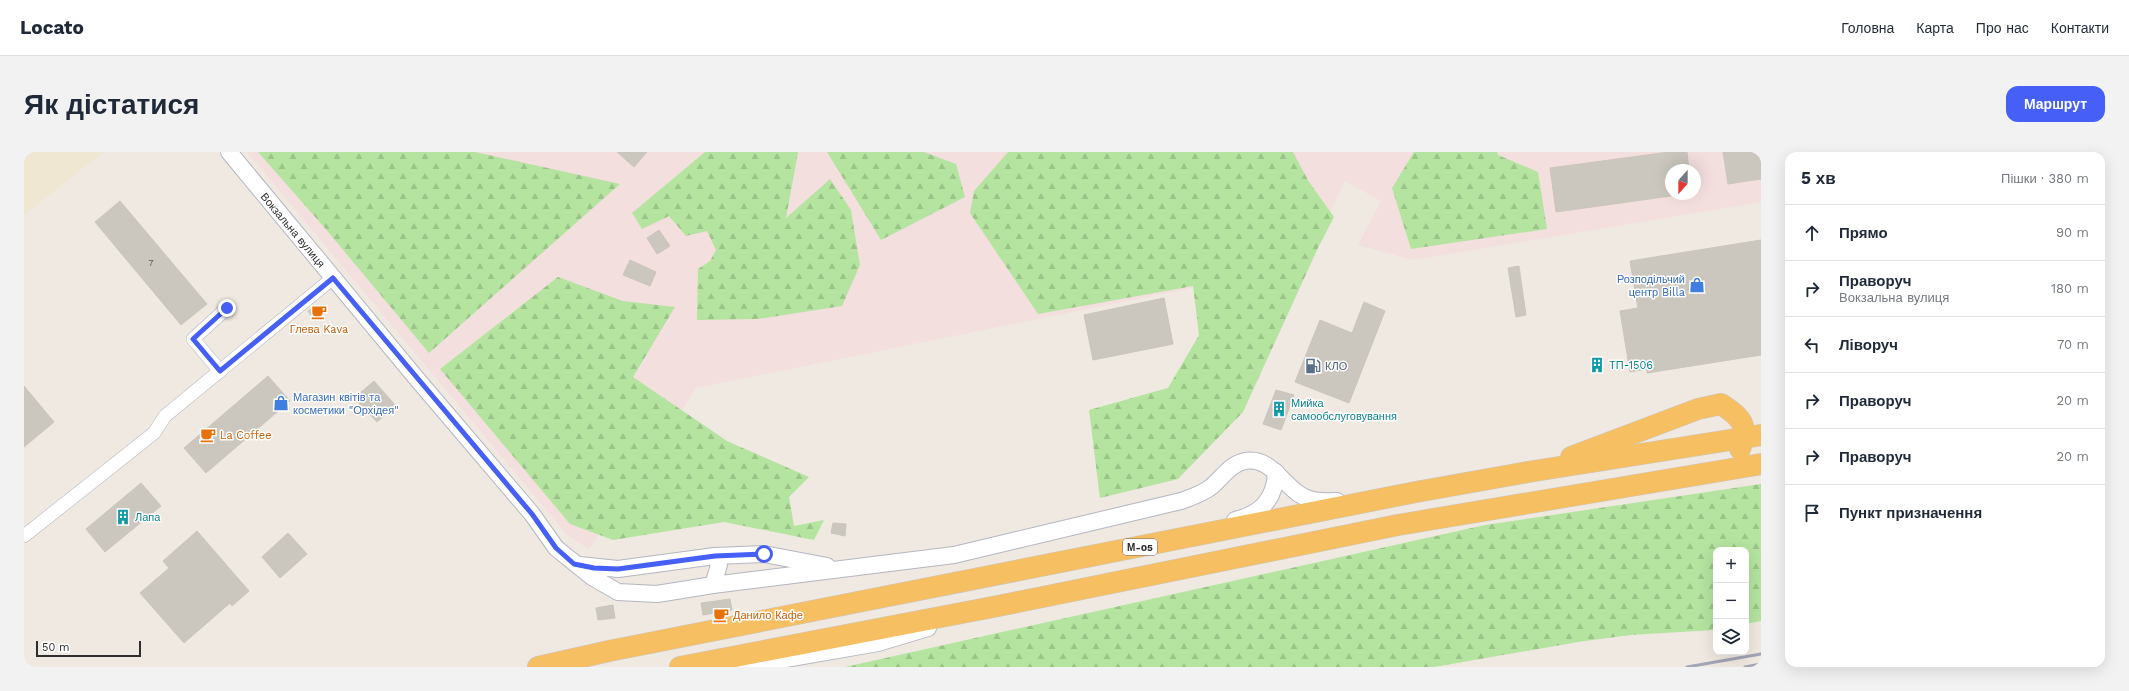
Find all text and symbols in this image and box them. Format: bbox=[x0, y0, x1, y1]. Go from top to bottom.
text: Locato bbox=[20, 16, 84, 39]
text: Головна bbox=[1841, 20, 1894, 36]
text: Карта bbox=[1916, 20, 1954, 36]
text: Про нас bbox=[1976, 20, 2029, 36]
text: Контакти bbox=[2051, 20, 2109, 36]
button: Маршрут bbox=[2006, 86, 2105, 122]
text: Як дістатися bbox=[24, 88, 199, 121]
north arrow bbox=[1665, 164, 1701, 200]
text: 5 хв bbox=[1801, 168, 1836, 188]
text: Пішки · 380 m bbox=[2001, 171, 2089, 186]
street label: Вокзальна вулиця bbox=[258, 190, 328, 270]
icon: ahead bbox=[1801, 222, 1823, 244]
text: Прямо bbox=[1839, 224, 1888, 242]
text: 90 m bbox=[2056, 225, 2089, 240]
house number: 7 bbox=[148, 258, 154, 268]
text: Праворуч bbox=[1839, 272, 1912, 290]
place label: Розподільчий центр Billa bbox=[1617, 273, 1685, 299]
shop icon: Розподільчий центр Billa bbox=[1688, 276, 1706, 294]
icon: right bbox=[1801, 278, 1823, 300]
text: 180 m bbox=[2051, 281, 2089, 296]
text: Вокзальна вулиця bbox=[1839, 290, 1949, 305]
route end bbox=[218, 299, 236, 317]
cafe icon: Глева Kava bbox=[310, 303, 328, 321]
place label: Глева Kava bbox=[290, 323, 348, 336]
icon: left bbox=[1801, 334, 1823, 356]
text: Ліворуч bbox=[1839, 336, 1898, 354]
text: 70 m bbox=[2057, 337, 2089, 352]
building icon: ТП-1506 bbox=[1588, 356, 1606, 374]
fuel station icon: КЛО bbox=[1304, 357, 1322, 375]
place label: ТП-1506 bbox=[1609, 359, 1653, 372]
place label: КЛО bbox=[1325, 360, 1348, 373]
icon: right bbox=[1801, 390, 1823, 412]
place label: Магазин квітів та косметики "Орхідея" bbox=[293, 391, 399, 417]
text: Праворуч bbox=[1839, 392, 1912, 410]
text: 20 m bbox=[2057, 393, 2089, 408]
shop icon: Магазин квітів та косметики "Орхідея" bbox=[272, 394, 290, 412]
place label: Мийка самообслуговування bbox=[1291, 397, 1397, 423]
building icon: Мийка самообслуговування bbox=[1270, 400, 1288, 418]
cafe icon: La Coffee bbox=[199, 426, 217, 444]
place label: La Coffee bbox=[220, 429, 272, 442]
icon: right bbox=[1801, 446, 1823, 468]
text: Праворуч bbox=[1839, 448, 1912, 466]
text: 20 m bbox=[2057, 449, 2089, 464]
icon: arrive bbox=[1801, 502, 1823, 524]
text: Пункт призначення bbox=[1839, 504, 1982, 522]
building icon: Лапа bbox=[114, 508, 132, 526]
place label: Лапа bbox=[135, 511, 161, 524]
road number: М-05 bbox=[1123, 539, 1157, 555]
route start bbox=[755, 545, 773, 563]
map controls bbox=[1713, 547, 1749, 655]
button: + bbox=[1713, 547, 1749, 583]
button: − bbox=[1713, 583, 1749, 619]
cafe icon: Данило Кафе bbox=[712, 606, 730, 624]
place label: Данило Кафе bbox=[733, 609, 803, 622]
button: layers bbox=[1713, 619, 1749, 655]
scale bar bbox=[36, 639, 141, 658]
text: 50 m bbox=[42, 641, 69, 654]

